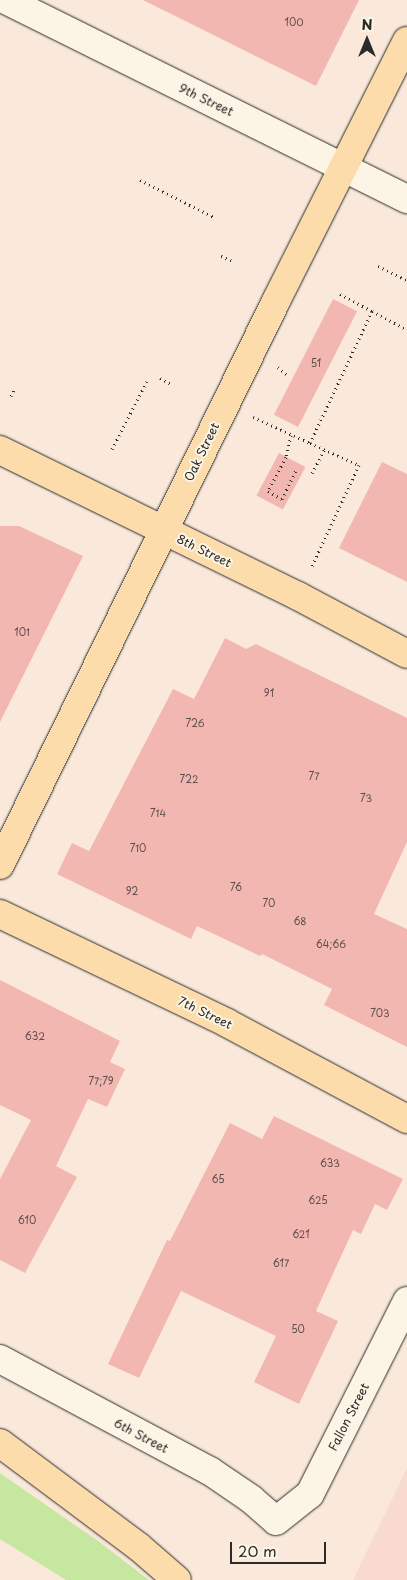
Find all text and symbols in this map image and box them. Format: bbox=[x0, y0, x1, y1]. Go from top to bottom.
text: N bbox=[361, 14, 373, 35]
north arrow bbox=[342, 15, 392, 65]
house number: 100 bbox=[284, 16, 304, 28]
street label: 9th Street bbox=[177, 81, 235, 119]
house number: 51 bbox=[311, 357, 321, 369]
street label: Oak Street bbox=[181, 420, 223, 484]
street label: 8th Street bbox=[174, 532, 234, 570]
house number: 101 bbox=[14, 626, 30, 638]
house number: 91 bbox=[264, 687, 274, 699]
house number: 726 bbox=[185, 717, 205, 729]
house number: 77 bbox=[308, 770, 320, 782]
house number: 722 bbox=[180, 773, 198, 785]
house number: 73 bbox=[360, 792, 372, 804]
house number: 714 bbox=[150, 807, 166, 819]
house number: 710 bbox=[130, 842, 146, 854]
house number: 76 bbox=[230, 881, 242, 893]
house number: 92 bbox=[126, 885, 138, 897]
house number: 70 bbox=[263, 897, 275, 909]
house number: 68 bbox=[293, 915, 307, 927]
house number: 64;66 bbox=[316, 938, 346, 950]
street label: 7th Street bbox=[176, 994, 234, 1032]
house number: 703 bbox=[370, 1007, 390, 1019]
house number: 632 bbox=[25, 1030, 45, 1042]
house number: 77;79 bbox=[88, 1075, 114, 1087]
house number: 633 bbox=[320, 1157, 340, 1169]
house number: 65 bbox=[211, 1173, 225, 1185]
house number: 625 bbox=[308, 1194, 328, 1206]
house number: 610 bbox=[18, 1214, 36, 1226]
house number: 621 bbox=[292, 1228, 310, 1240]
house number: 617 bbox=[273, 1257, 289, 1269]
house number: 50 bbox=[291, 1323, 305, 1335]
street label: Fallon Street bbox=[326, 1381, 372, 1453]
street label: 6th Street bbox=[111, 1415, 171, 1457]
scale bar bbox=[232, 1532, 328, 1564]
text: 20 m bbox=[238, 1539, 277, 1562]

